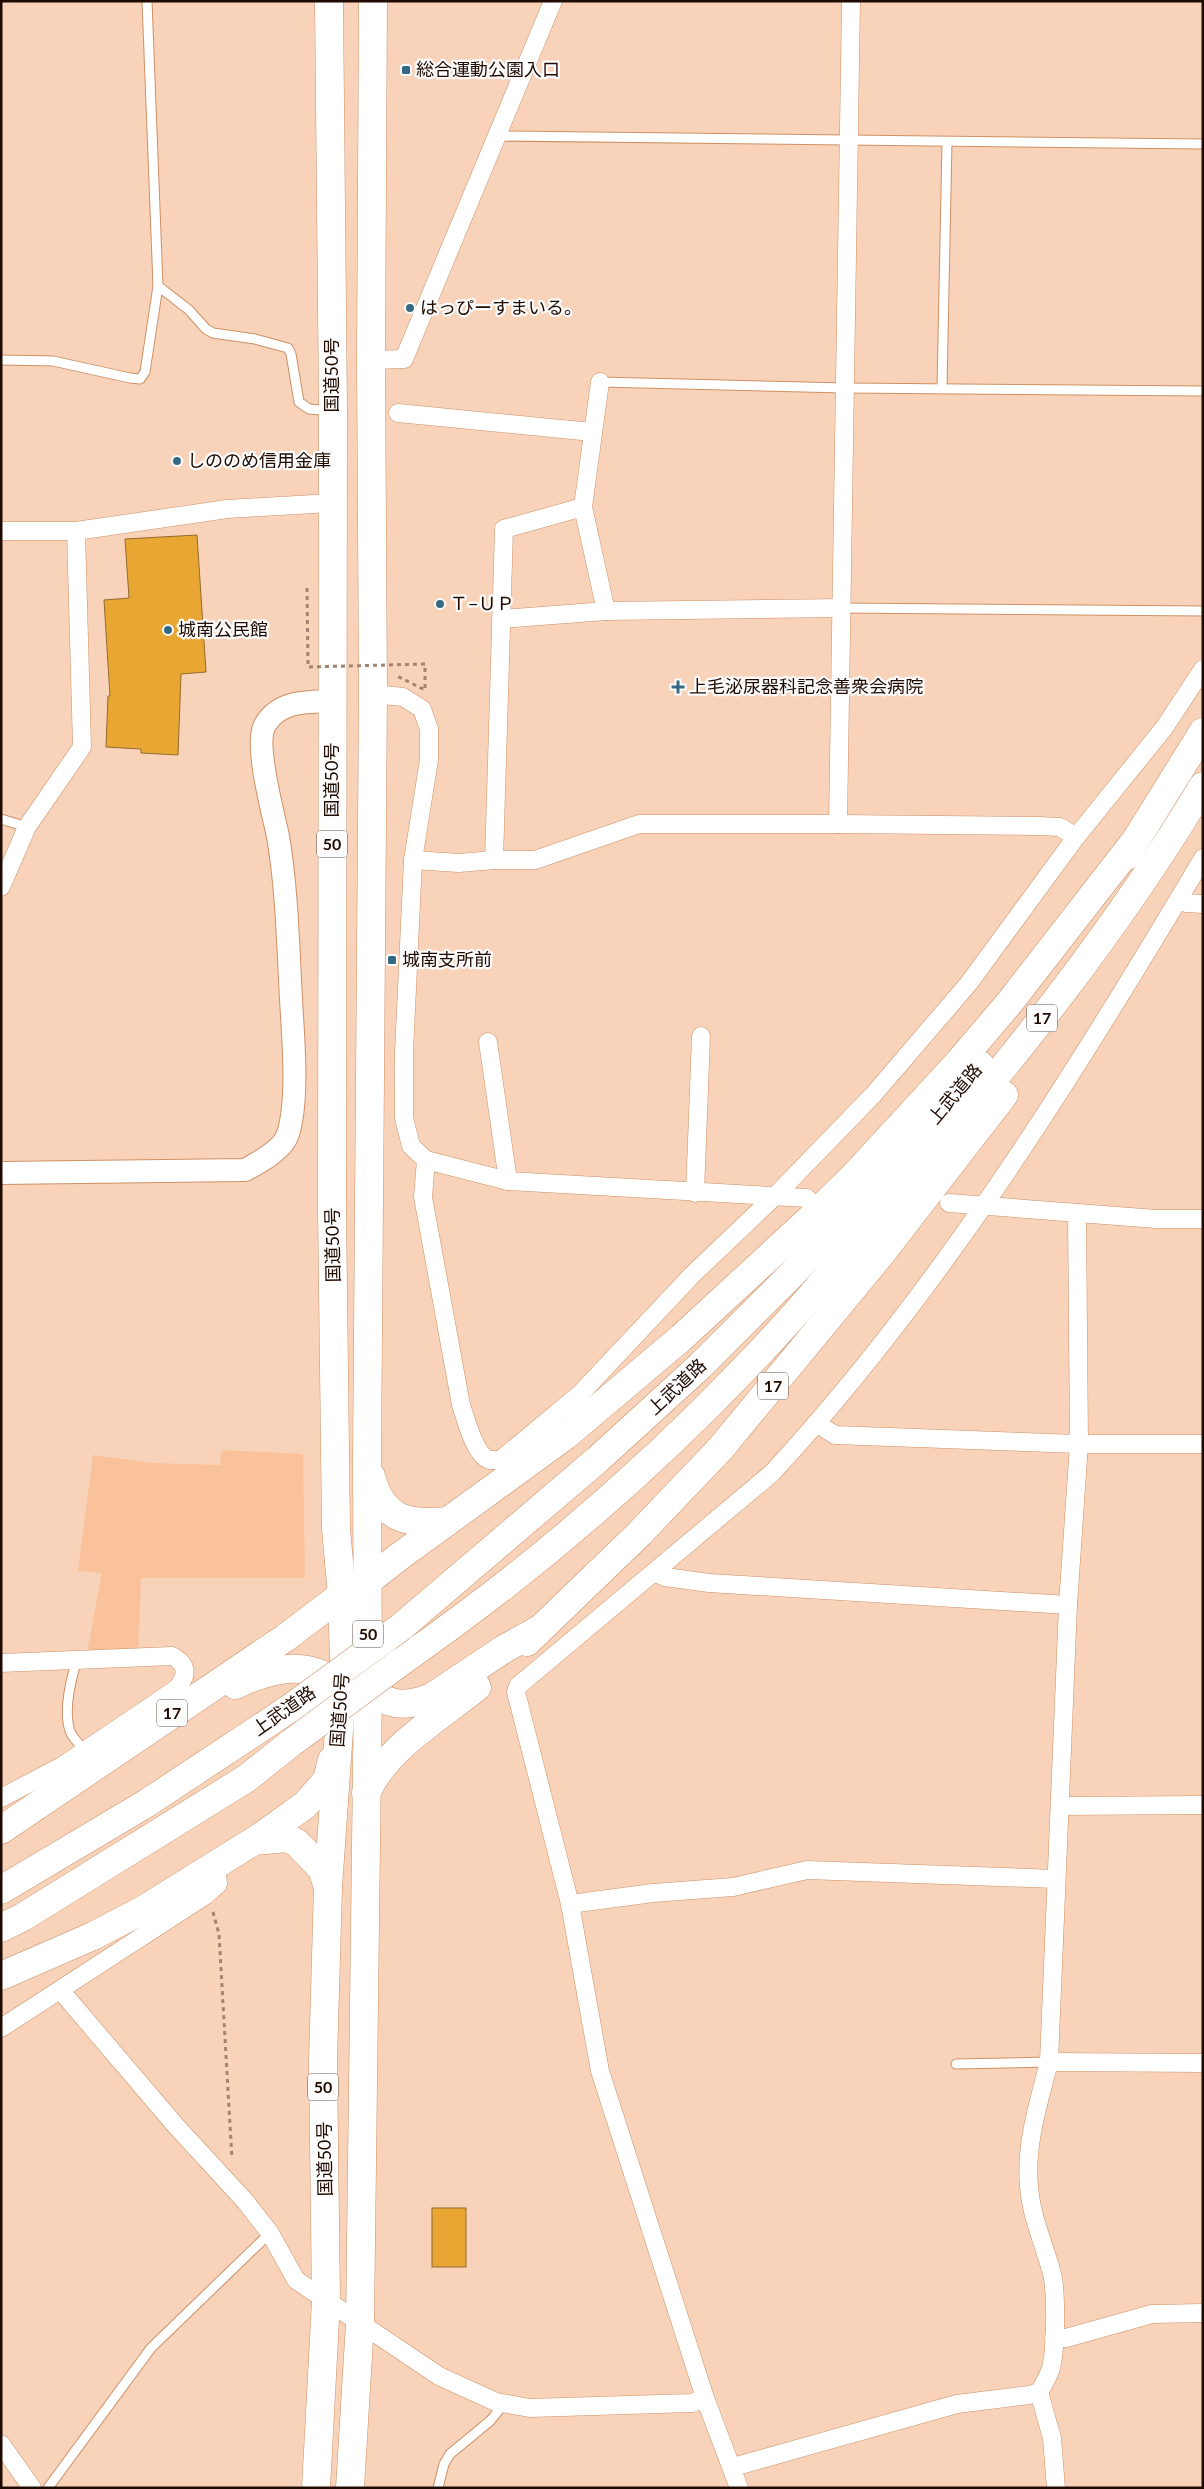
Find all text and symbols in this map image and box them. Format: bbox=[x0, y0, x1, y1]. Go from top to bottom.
place label: 総合運動公園入口 bbox=[416, 58, 560, 80]
marker: 総合運動公園入口 bbox=[400, 64, 412, 76]
place label: はっぴーすまいる。 bbox=[420, 296, 582, 318]
marker: はっぴーすまいる。 bbox=[404, 302, 416, 314]
street label: 国道50号 bbox=[320, 338, 342, 412]
place label: しののめ信用金庫 bbox=[187, 449, 331, 471]
marker: しののめ信用金庫 bbox=[171, 455, 183, 467]
place label: Ｔ−ＵＰ bbox=[450, 592, 514, 614]
marker: Ｔ−ＵＰ bbox=[434, 598, 446, 610]
place label: 城南公民館 bbox=[178, 618, 268, 640]
marker: 城南公民館 bbox=[162, 624, 174, 636]
place label: 上毛泌尿器科記念善衆会病院 bbox=[689, 675, 923, 697]
marker: 上毛泌尿器科記念善衆会病院 bbox=[671, 680, 685, 694]
street label: 国道50号 bbox=[320, 743, 342, 817]
road number: 50 bbox=[317, 831, 347, 858]
place label: 城南支所前 bbox=[402, 948, 492, 970]
marker: 城南支所前 bbox=[386, 954, 398, 966]
road number: 17 bbox=[1027, 1004, 1057, 1032]
street label: 上武道路 bbox=[923, 1059, 986, 1128]
street label: 国道50号 bbox=[320, 1207, 344, 1283]
street label: 上武道路 bbox=[642, 1354, 710, 1419]
road number: 17 bbox=[758, 1372, 788, 1400]
road number: 50 bbox=[353, 1620, 383, 1648]
street label: 国道50号 bbox=[325, 1672, 353, 1748]
street label: 上武道路 bbox=[248, 1681, 319, 1740]
road number: 17 bbox=[157, 1700, 187, 1726]
road number: 50 bbox=[308, 2074, 338, 2100]
street label: 国道50号 bbox=[312, 2121, 336, 2197]

